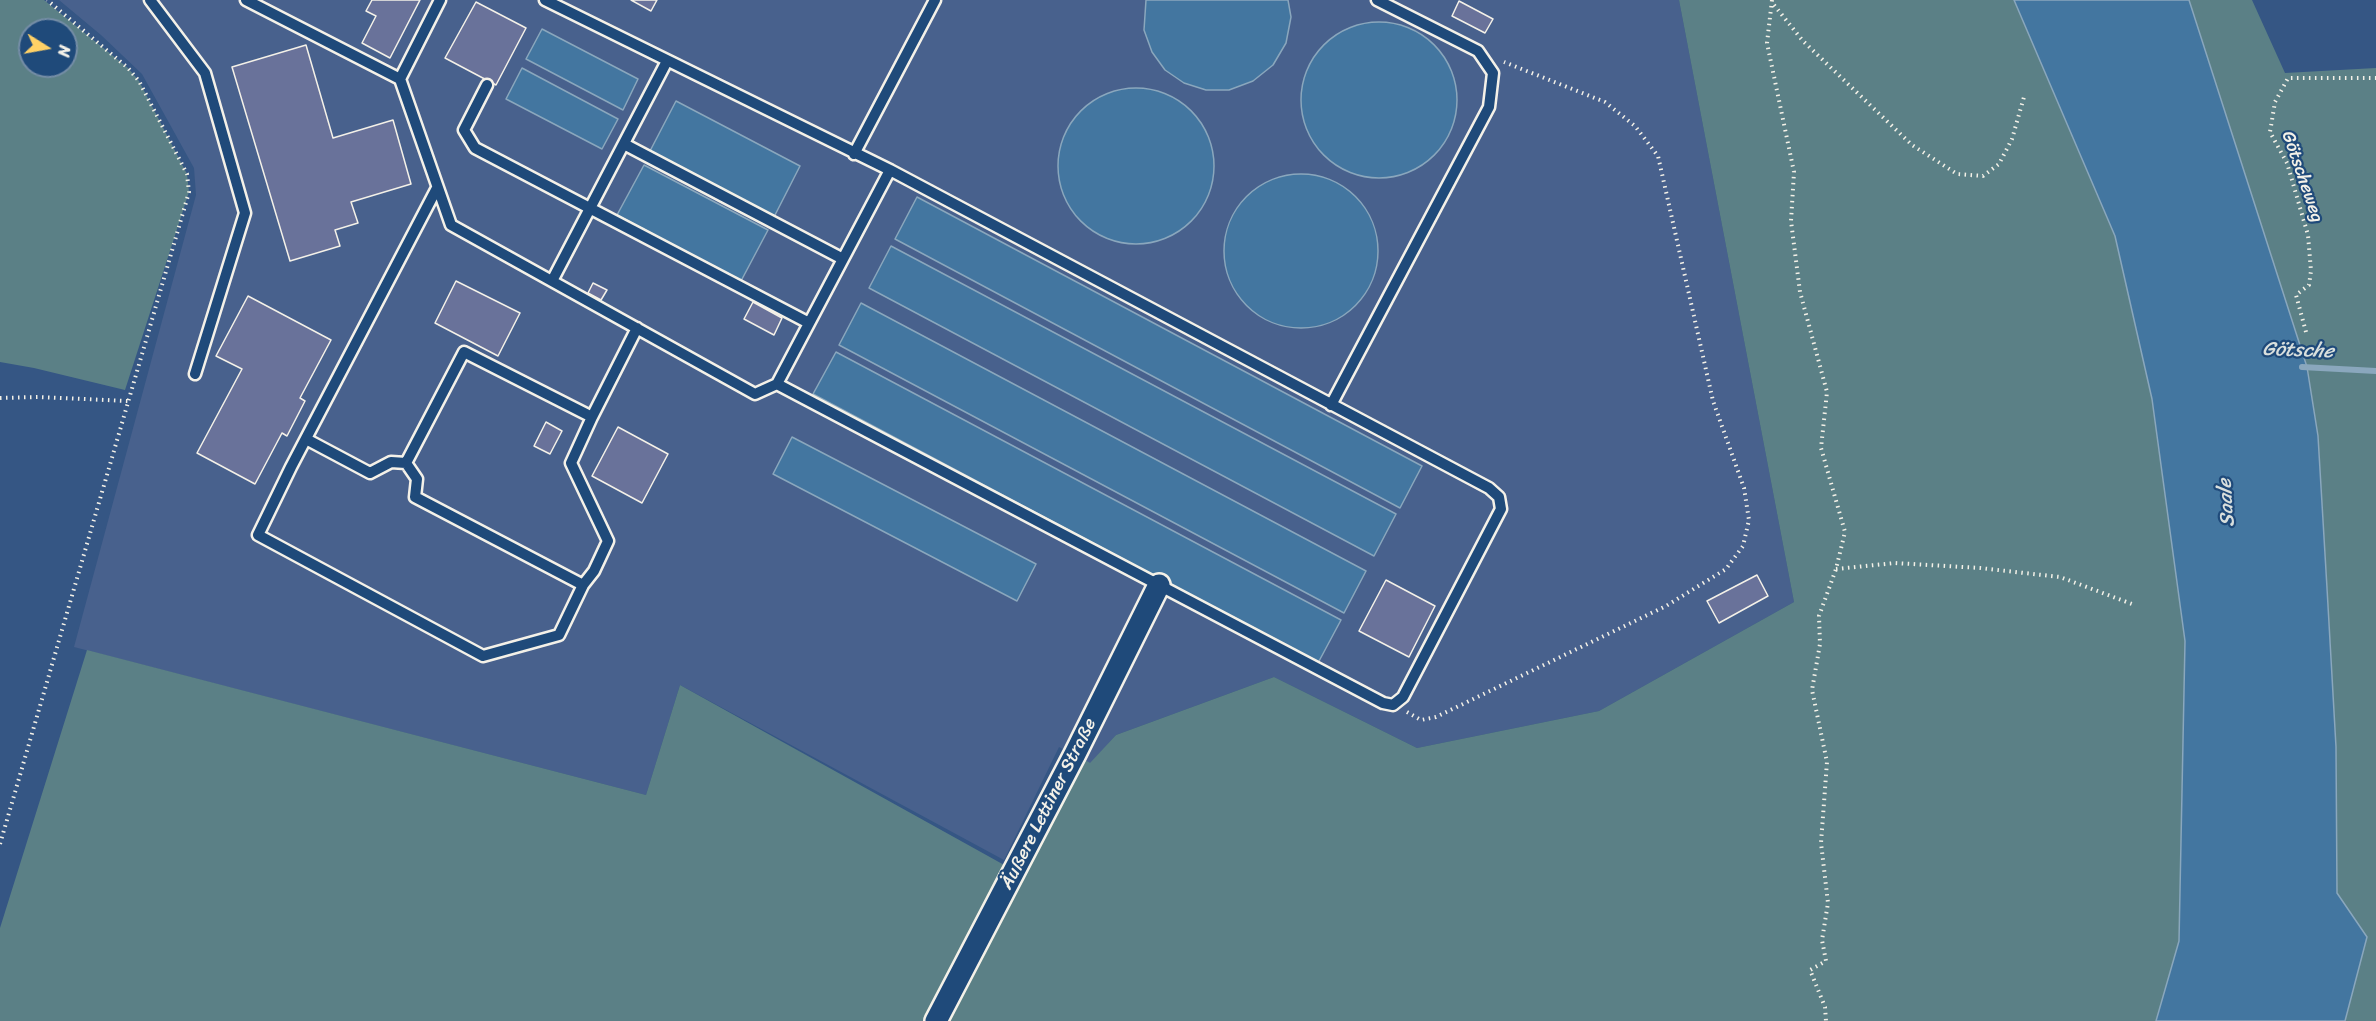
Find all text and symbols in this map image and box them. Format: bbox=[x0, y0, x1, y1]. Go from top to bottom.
north arrow bbox=[18, 18, 78, 78]
text: N bbox=[49, 43, 79, 59]
street label: Götscheweg bbox=[2276, 129, 2328, 225]
water label: Götsche bbox=[2262, 338, 2334, 364]
water label: Saale bbox=[2213, 478, 2241, 528]
street label: Äußere Lettiner Straße bbox=[996, 715, 1102, 893]

